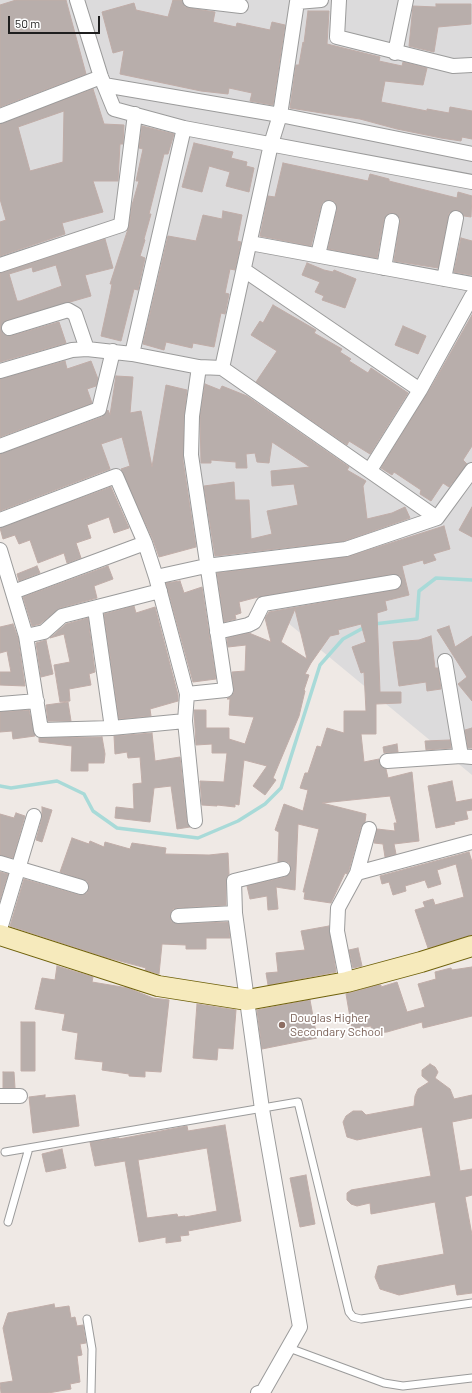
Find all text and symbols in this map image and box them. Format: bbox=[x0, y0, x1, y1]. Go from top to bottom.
scale bar bbox=[10, 8, 102, 34]
text: 50 m bbox=[15, 16, 40, 30]
place label: Douglas Higher Secondary School bbox=[290, 1011, 383, 1039]
marker: Douglas Higher Secondary School bbox=[277, 1020, 287, 1030]

